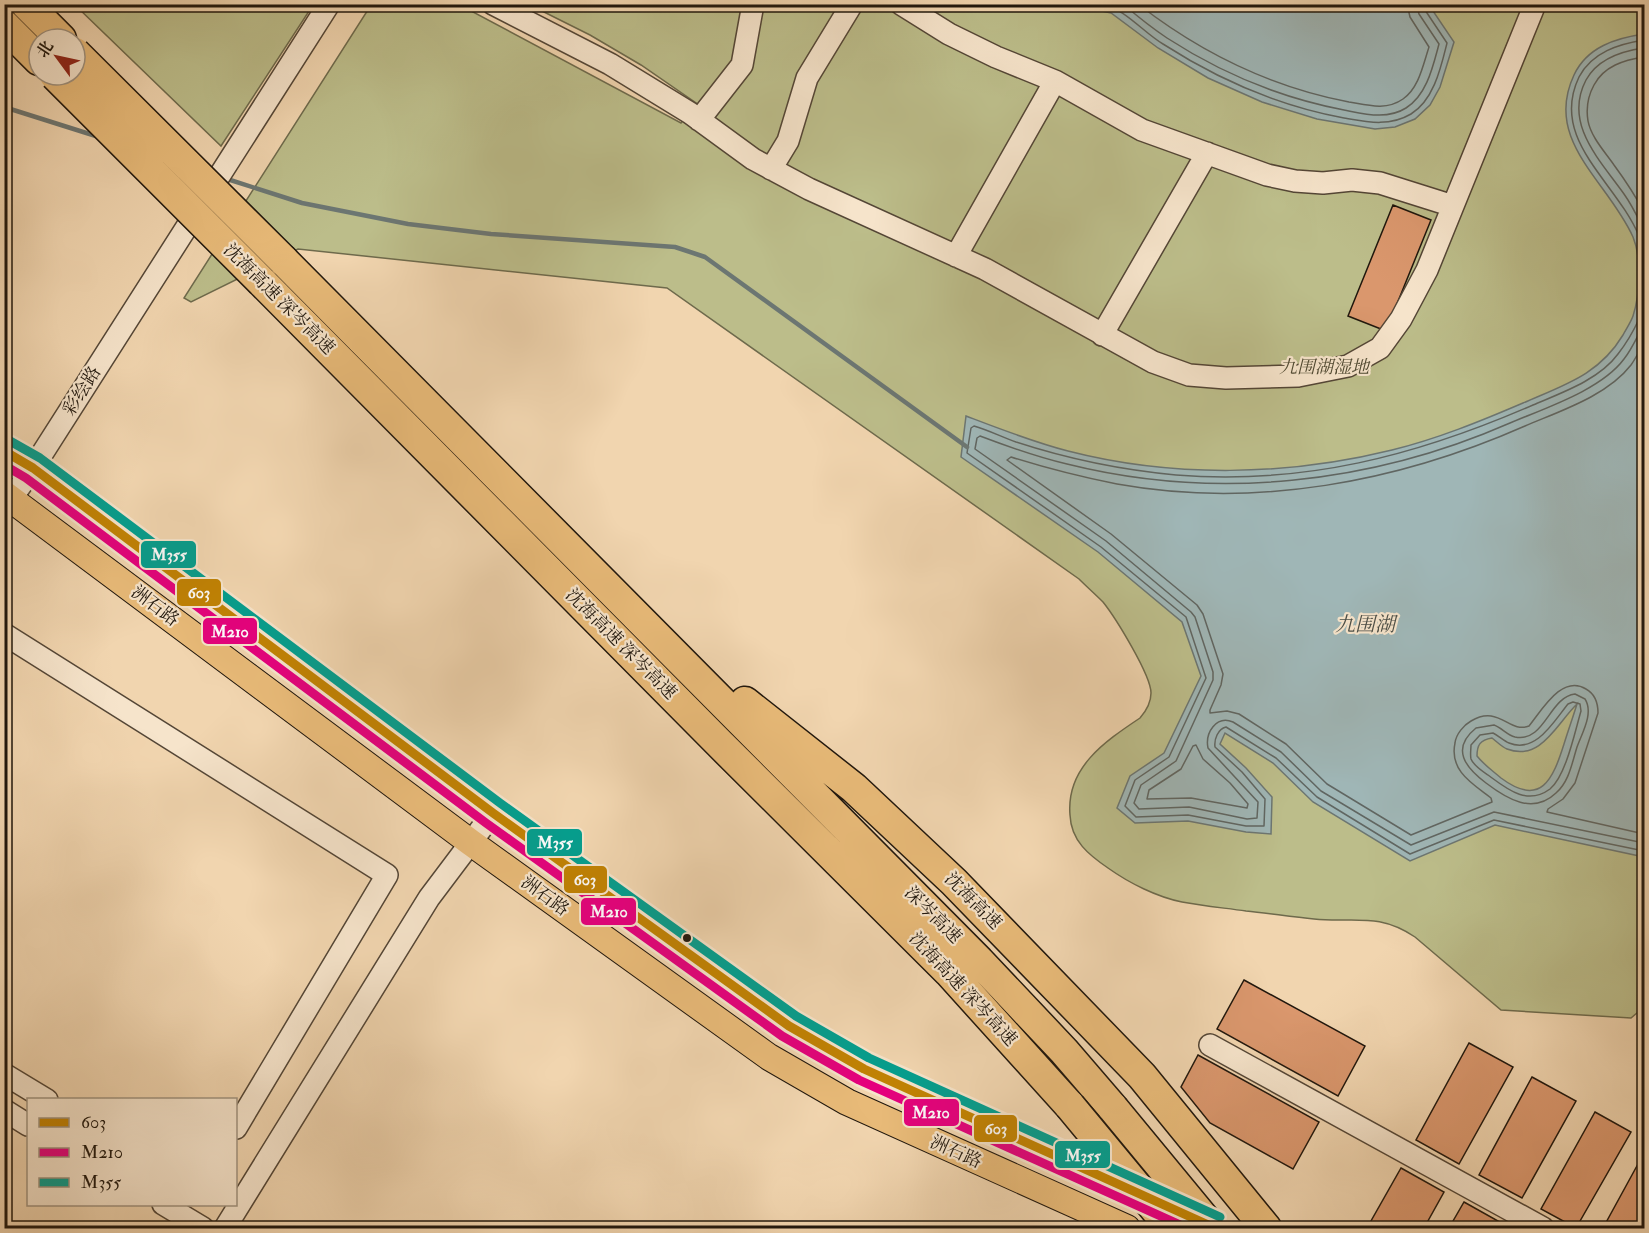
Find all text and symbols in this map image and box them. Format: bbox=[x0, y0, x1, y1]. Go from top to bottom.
north arrow bbox=[27, 27, 87, 87]
text: 北 bbox=[33, 37, 58, 62]
street label: 沈海高速 深岑高速 bbox=[219, 239, 339, 359]
park label: 九围湖湿地 bbox=[1279, 356, 1371, 379]
street label: 彩绘路 bbox=[58, 362, 106, 420]
line badge: M355 bbox=[140, 540, 197, 569]
text: M355 bbox=[150, 545, 188, 565]
line badge: 603 bbox=[176, 578, 222, 607]
street label: 洲石路 bbox=[127, 581, 183, 631]
text: 603 bbox=[188, 583, 210, 603]
street label: 沈海高速 深岑高速 bbox=[561, 584, 681, 704]
water label: 九围湖 bbox=[1335, 612, 1398, 637]
line badge: M210 bbox=[202, 617, 258, 645]
text: M210 bbox=[210, 622, 249, 642]
line badge: M355 bbox=[526, 828, 583, 857]
text: M355 bbox=[536, 833, 574, 853]
line badge: 603 bbox=[563, 865, 608, 894]
street label: 沈海高速 bbox=[939, 867, 1007, 935]
text: 603 bbox=[574, 870, 596, 890]
street label: 洲石路 bbox=[516, 871, 574, 921]
street label: 深岑高速 bbox=[899, 881, 967, 949]
line badge: M210 bbox=[580, 897, 637, 926]
text: M210 bbox=[589, 902, 628, 922]
street label: 沈海高速 深岑高速 bbox=[904, 927, 1022, 1051]
unlabelled marker bbox=[681, 932, 693, 944]
legend bbox=[27, 1098, 237, 1206]
line badge: M210 bbox=[903, 1098, 960, 1127]
text: M210 bbox=[911, 1103, 950, 1123]
text: 603 bbox=[81, 1111, 106, 1134]
line badge: 603 bbox=[973, 1114, 1018, 1143]
text: 603 bbox=[985, 1119, 1007, 1139]
street label: 洲石路 bbox=[927, 1131, 985, 1173]
line badge: M355 bbox=[1054, 1140, 1111, 1169]
text: M210 bbox=[81, 1141, 123, 1164]
text: M355 bbox=[1064, 1146, 1102, 1166]
text: M355 bbox=[81, 1171, 121, 1194]

